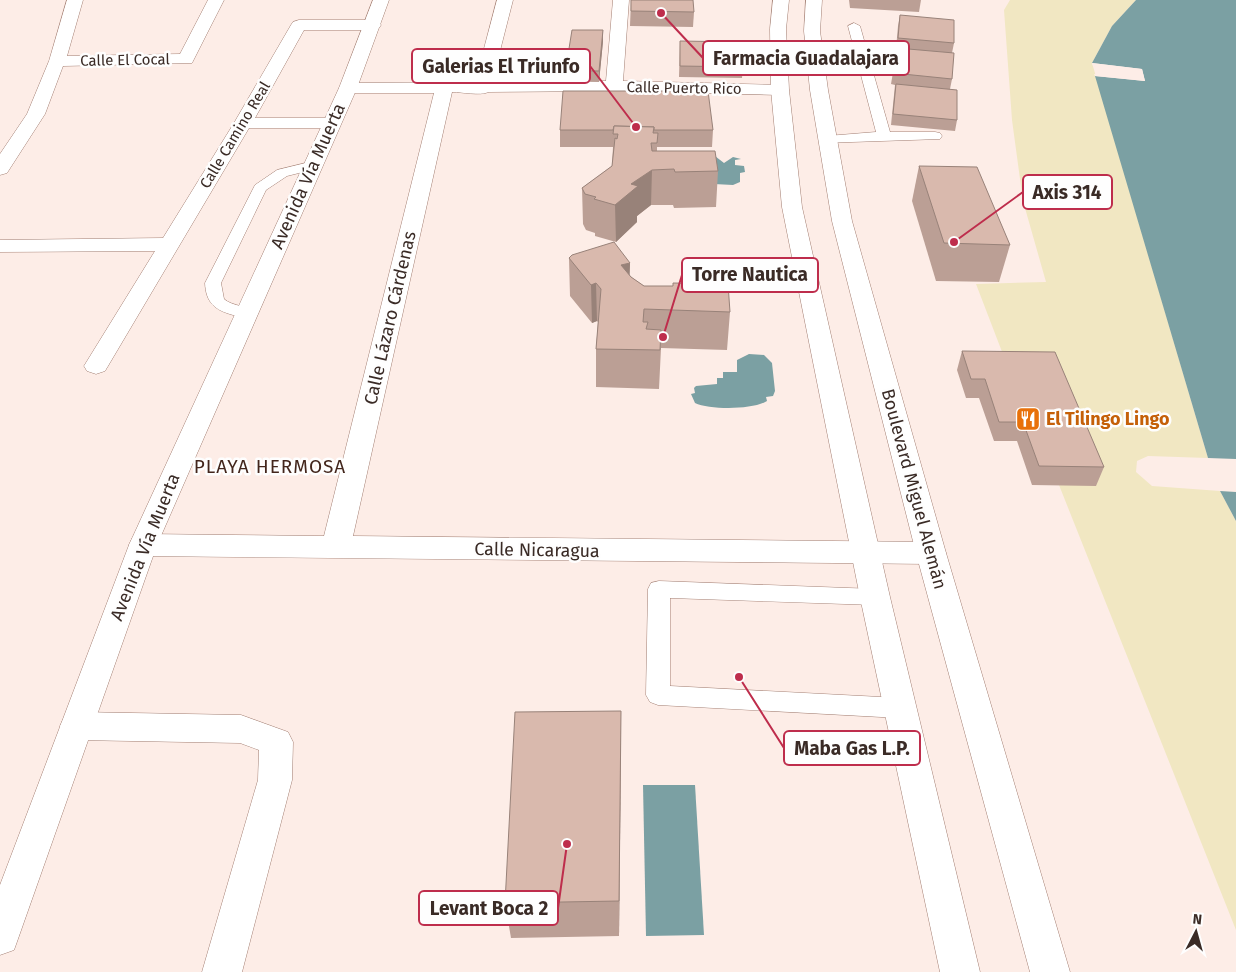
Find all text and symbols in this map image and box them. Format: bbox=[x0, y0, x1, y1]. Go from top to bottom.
callout: Farmacia Guadalajara bbox=[703, 41, 909, 75]
text: Farmacia Guadalajara bbox=[713, 47, 899, 70]
callout: Galerias El Triunfo bbox=[412, 49, 590, 83]
street label: Calle El Cocal bbox=[80, 50, 171, 70]
text: Galerias El Triunfo bbox=[422, 55, 580, 78]
street label: Calle Camino Real bbox=[196, 78, 274, 192]
street label: Calle Puerto Rico bbox=[626, 78, 742, 98]
street label: Avenida Vía Muerta bbox=[266, 100, 350, 252]
callout: Axis 314 bbox=[1023, 175, 1112, 209]
text: Axis 314 bbox=[1032, 181, 1102, 204]
street label: Calle Lázaro Cárdenas bbox=[359, 229, 421, 407]
callout: Torre Nautica bbox=[682, 258, 818, 292]
text: Torre Nautica bbox=[692, 263, 808, 286]
street label: Boulevard Miguel Alemán bbox=[877, 386, 951, 592]
restaurant icon: El Tilingo Lingo bbox=[1015, 406, 1041, 432]
place label: El Tilingo Lingo bbox=[1046, 408, 1170, 430]
district label: PLAYA HERMOSA bbox=[194, 455, 346, 478]
street label: Avenida Vía Muerta bbox=[105, 470, 185, 624]
street label: Calle Nicaragua bbox=[474, 538, 600, 562]
callout: Maba Gas L.P. bbox=[784, 731, 920, 765]
text: Maba Gas L.P. bbox=[794, 737, 910, 760]
callout: Levant Boca 2 bbox=[419, 891, 558, 925]
text: Levant Boca 2 bbox=[430, 897, 548, 920]
north arrow bbox=[1171, 907, 1221, 957]
text: N bbox=[1192, 911, 1203, 929]

